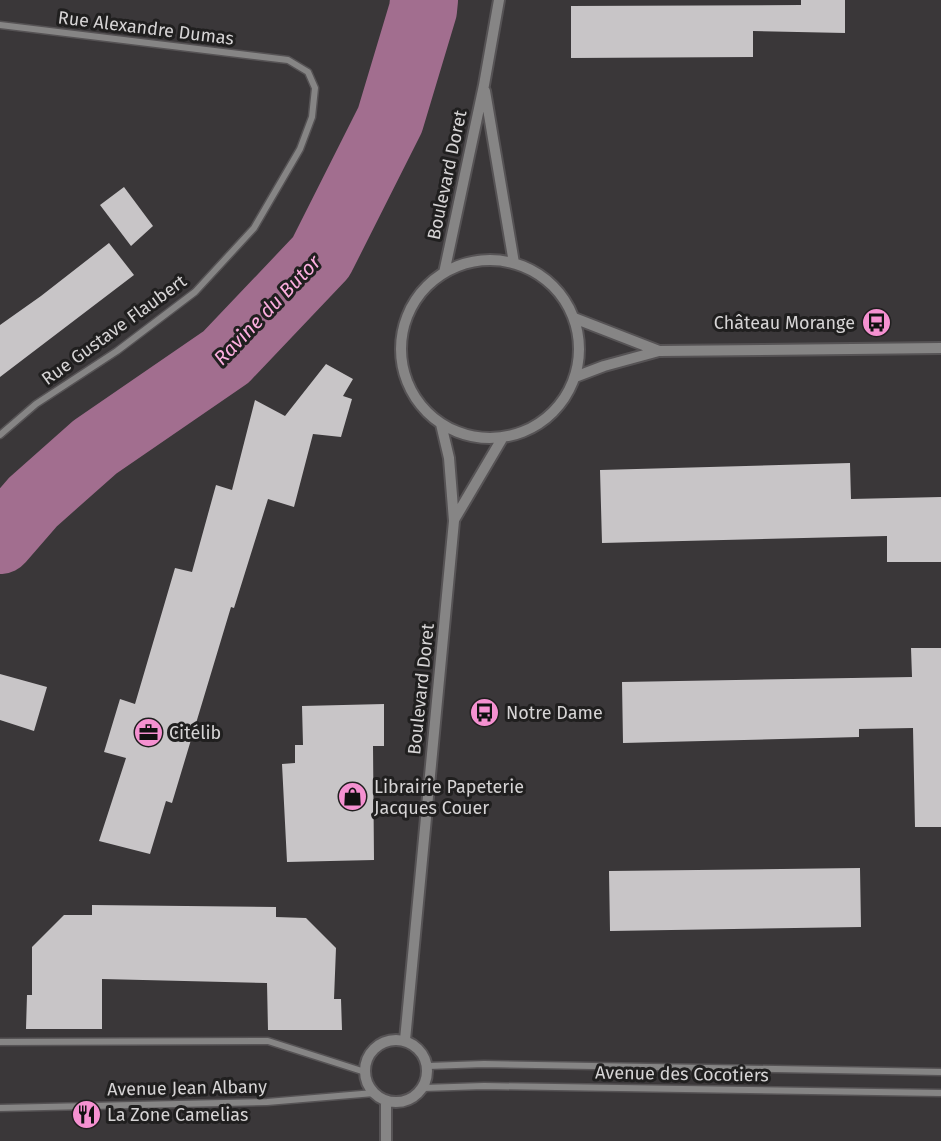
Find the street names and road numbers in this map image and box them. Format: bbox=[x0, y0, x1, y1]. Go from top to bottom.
street label: Rue Alexandre Dumas bbox=[57, 6, 235, 50]
street label: Boulevard Doret bbox=[423, 108, 472, 242]
street label: Rue Gustave Flaubert bbox=[37, 270, 191, 390]
street label: Boulevard Doret bbox=[403, 622, 439, 756]
street label: Avenue des Cocotiers bbox=[595, 1061, 769, 1087]
street label: Avenue Jean Albany bbox=[107, 1076, 267, 1100]

